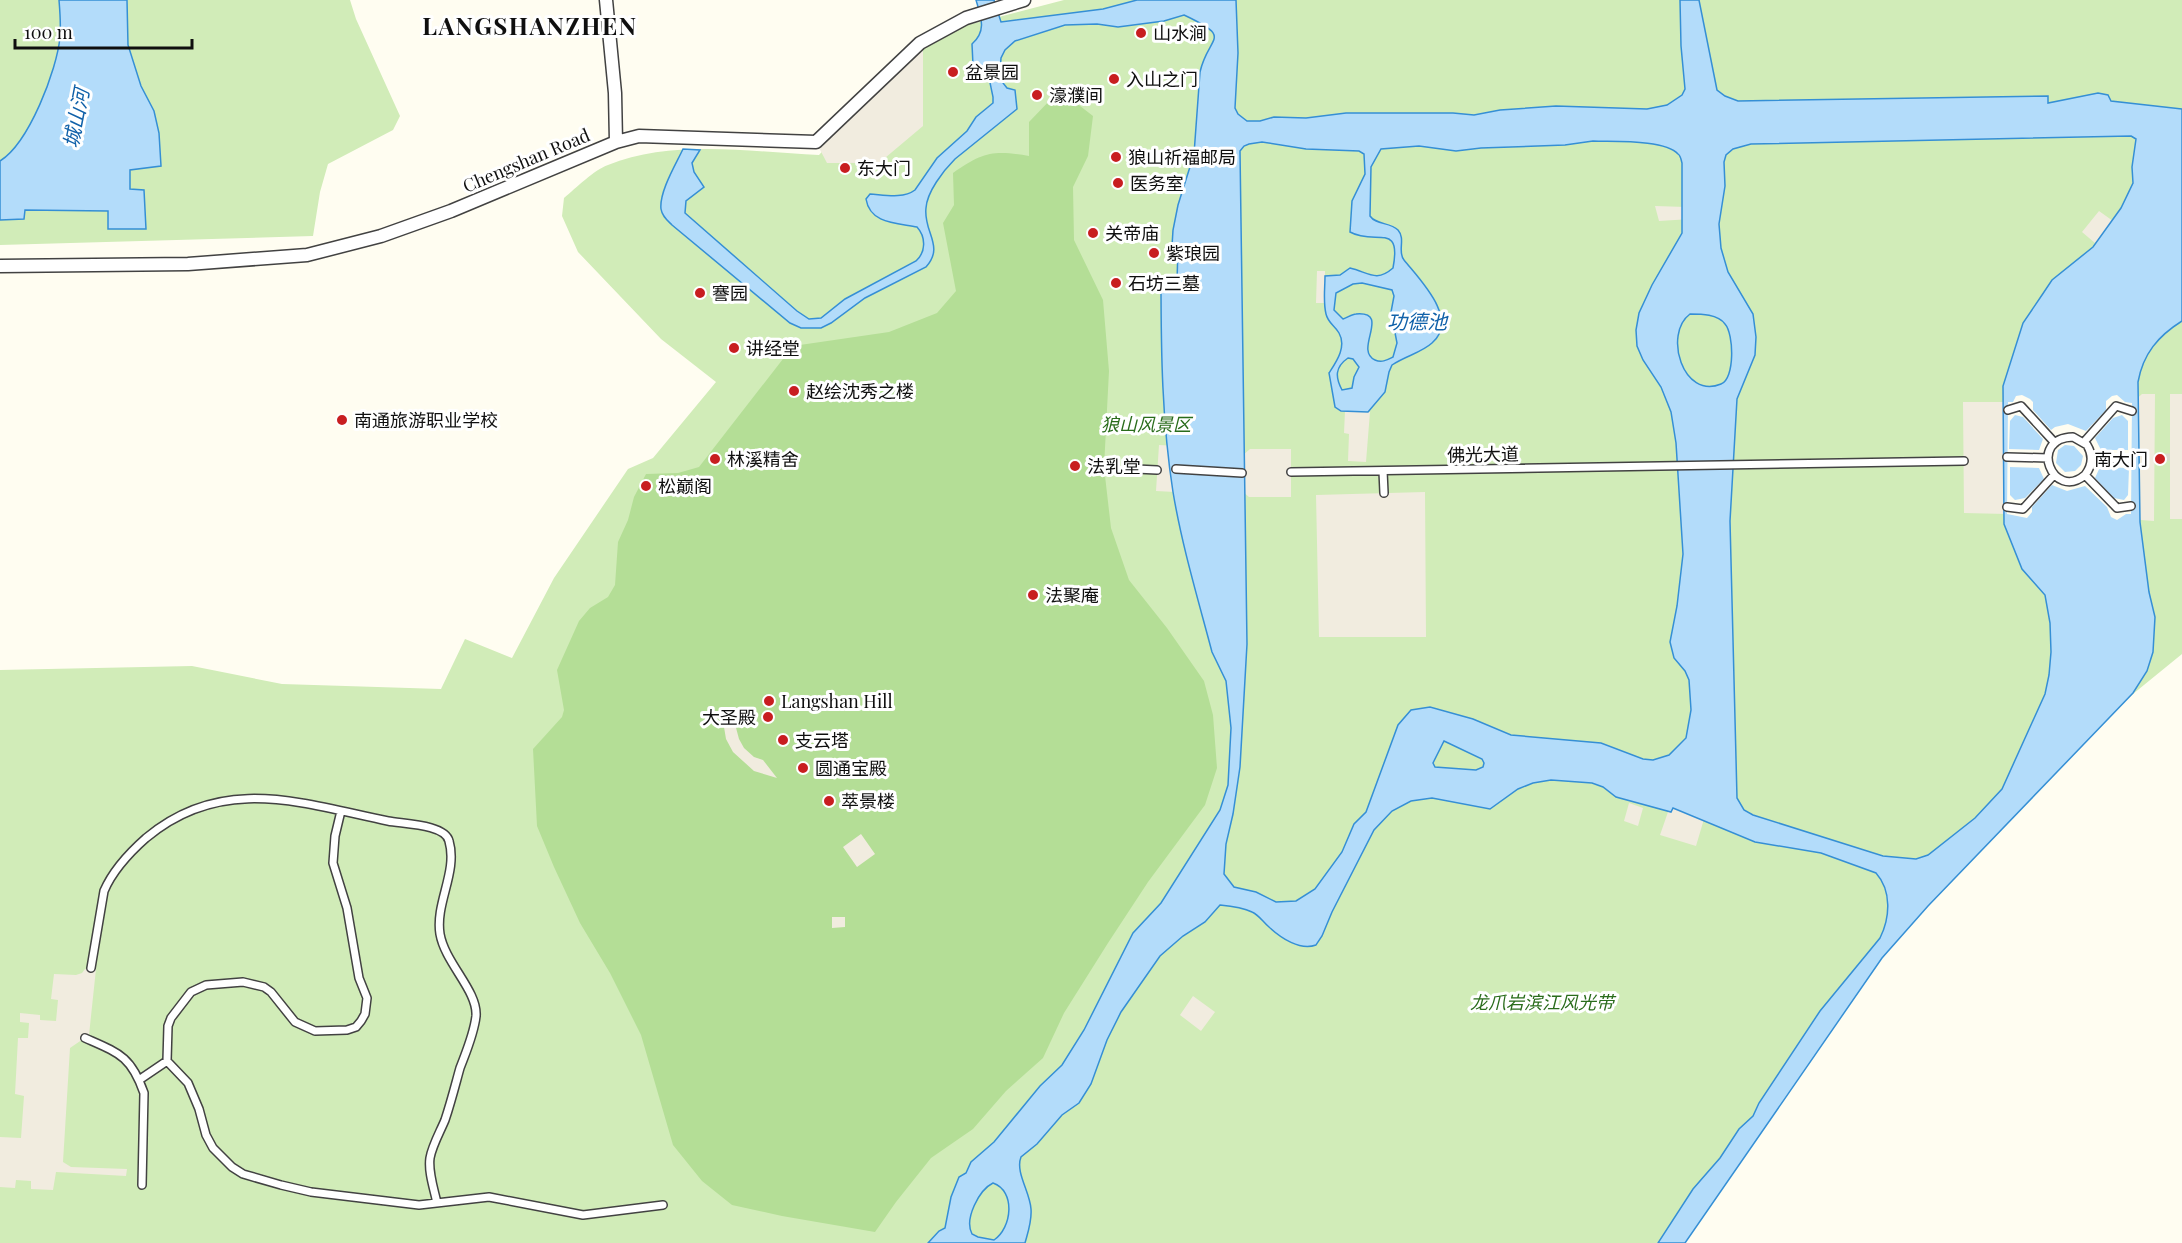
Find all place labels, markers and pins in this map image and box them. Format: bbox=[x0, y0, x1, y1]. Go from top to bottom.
place label: 山水涧 bbox=[1153, 21, 1207, 45]
marker: 山水涧 bbox=[1134, 26, 1148, 40]
place label: 盆景园 bbox=[965, 60, 1019, 84]
marker: 盆景园 bbox=[946, 65, 960, 79]
place label: 入山之门 bbox=[1126, 67, 1198, 91]
marker: 入山之门 bbox=[1107, 72, 1121, 86]
place label: 濠濮间 bbox=[1049, 83, 1103, 107]
marker: 濠濮间 bbox=[1030, 88, 1044, 102]
place label: 狼山祈福邮局 bbox=[1128, 145, 1236, 169]
marker: 狼山祈福邮局 bbox=[1109, 150, 1123, 164]
place label: 东大门 bbox=[857, 156, 911, 180]
marker: 东大门 bbox=[838, 161, 852, 175]
place label: 医务室 bbox=[1130, 171, 1184, 195]
marker: 医务室 bbox=[1111, 176, 1125, 190]
place label: 关帝庙 bbox=[1105, 221, 1159, 245]
marker: 关帝庙 bbox=[1086, 226, 1100, 240]
place label: 紫琅园 bbox=[1166, 241, 1220, 265]
marker: 紫琅园 bbox=[1147, 246, 1161, 260]
place label: 石坊三墓 bbox=[1128, 271, 1200, 295]
marker: 石坊三墓 bbox=[1109, 276, 1123, 290]
place label: 謇园 bbox=[712, 281, 748, 305]
marker: 謇园 bbox=[693, 286, 707, 300]
place label: 讲经堂 bbox=[746, 336, 800, 360]
marker: 讲经堂 bbox=[727, 341, 741, 355]
place label: 赵绘沈秀之楼 bbox=[806, 379, 914, 403]
marker: 赵绘沈秀之楼 bbox=[787, 384, 801, 398]
place label: 南通旅游职业学校 bbox=[354, 408, 498, 432]
marker: 南通旅游职业学校 bbox=[335, 413, 349, 427]
place label: 林溪精舍 bbox=[727, 447, 799, 471]
place label: 南大门 bbox=[2094, 447, 2148, 471]
marker: 林溪精舍 bbox=[708, 452, 722, 466]
marker: 南大门 bbox=[2153, 452, 2167, 466]
place label: 法乳堂 bbox=[1087, 454, 1141, 478]
marker: 法乳堂 bbox=[1068, 459, 1082, 473]
place label: 松巅阁 bbox=[658, 474, 712, 498]
marker: 松巅阁 bbox=[639, 479, 653, 493]
place label: 法聚庵 bbox=[1045, 583, 1099, 607]
marker: 法聚庵 bbox=[1026, 588, 1040, 602]
place label: Langshan Hill bbox=[781, 689, 893, 713]
marker: Langshan Hill bbox=[762, 694, 776, 708]
place label: 大圣殿 bbox=[702, 705, 756, 729]
marker: 大圣殿 bbox=[761, 710, 775, 724]
place label: 支云塔 bbox=[795, 728, 849, 752]
marker: 支云塔 bbox=[776, 733, 790, 747]
place label: 圆通宝殿 bbox=[815, 756, 887, 780]
marker: 圆通宝殿 bbox=[796, 761, 810, 775]
place label: 萃景楼 bbox=[841, 789, 895, 813]
marker: 萃景楼 bbox=[822, 794, 836, 808]

